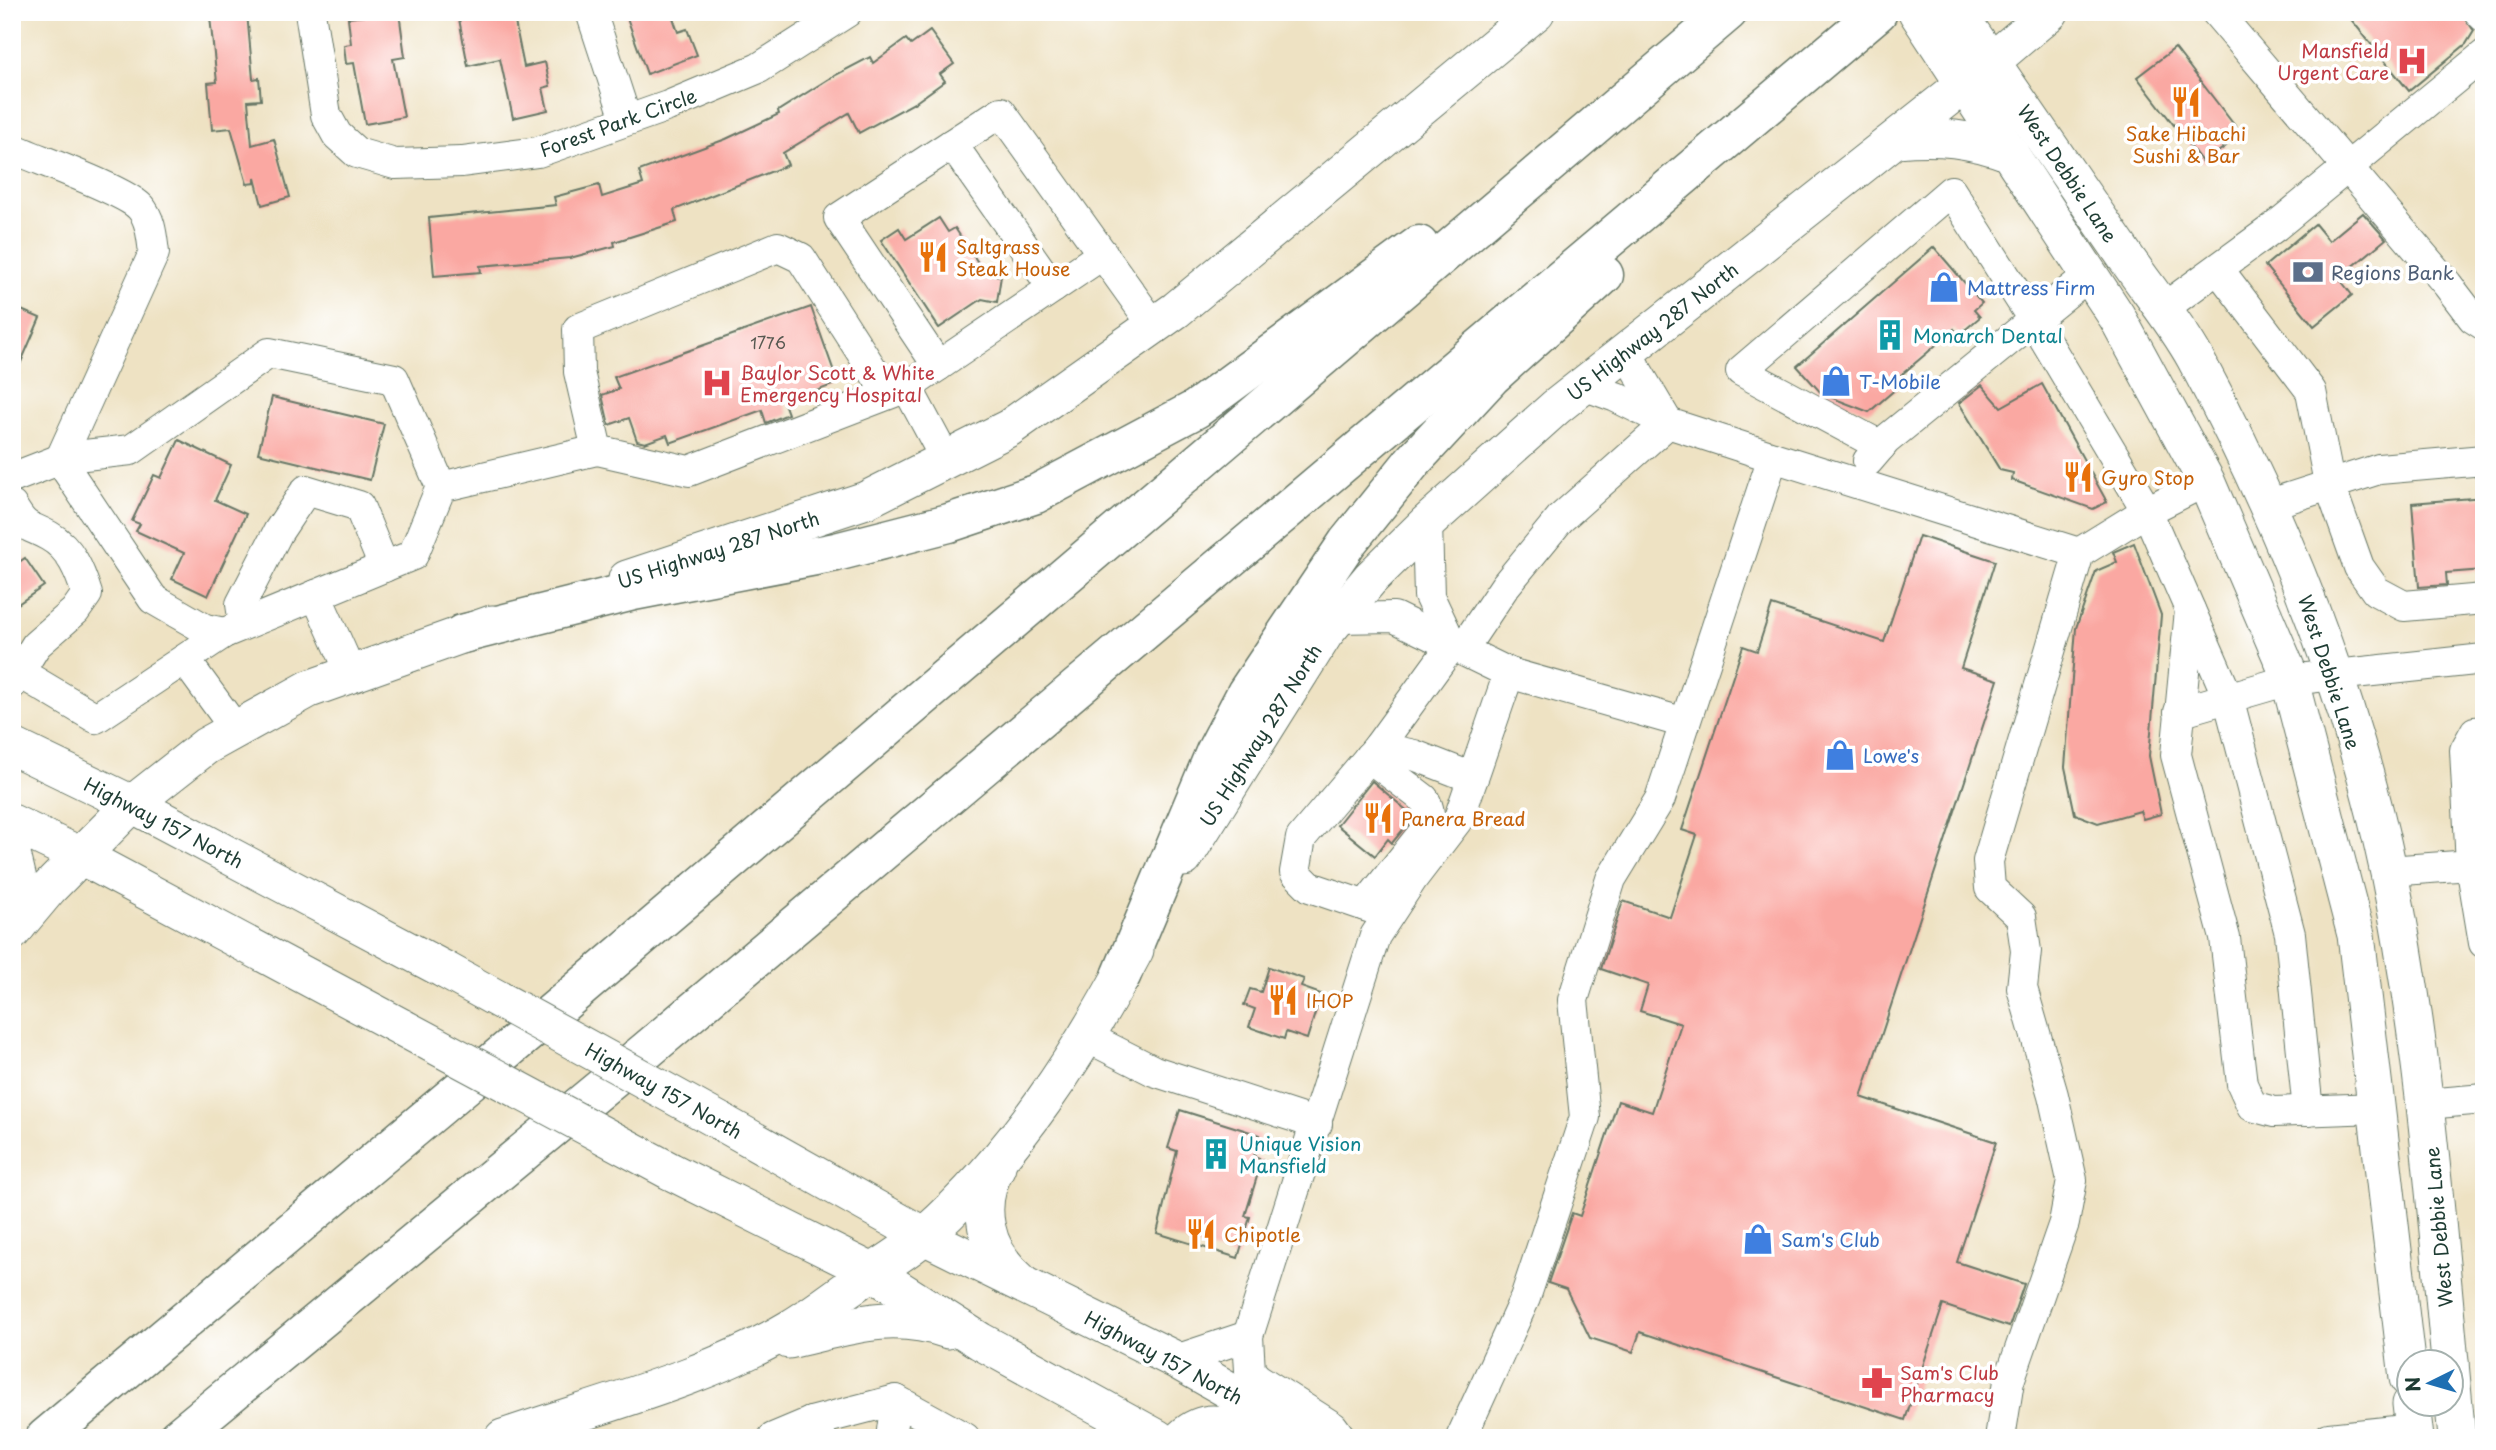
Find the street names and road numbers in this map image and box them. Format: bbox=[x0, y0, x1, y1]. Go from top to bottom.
street label: Forest Park Circle bbox=[536, 81, 700, 163]
street label: West Debbie Lane bbox=[2011, 98, 2125, 248]
street label: US Highway 287 North bbox=[1560, 255, 1744, 407]
street label: US Highway 287 North bbox=[613, 503, 823, 595]
street label: West Debbie Lane bbox=[2292, 591, 2368, 753]
street label: US Highway 287 North bbox=[1192, 638, 1328, 832]
street label: Highway 157 North bbox=[79, 770, 249, 874]
street label: Highway 157 North bbox=[580, 1035, 748, 1145]
street label: West Debbie Lane bbox=[2417, 1145, 2459, 1309]
street label: Highway 157 North bbox=[1080, 1303, 1248, 1411]

